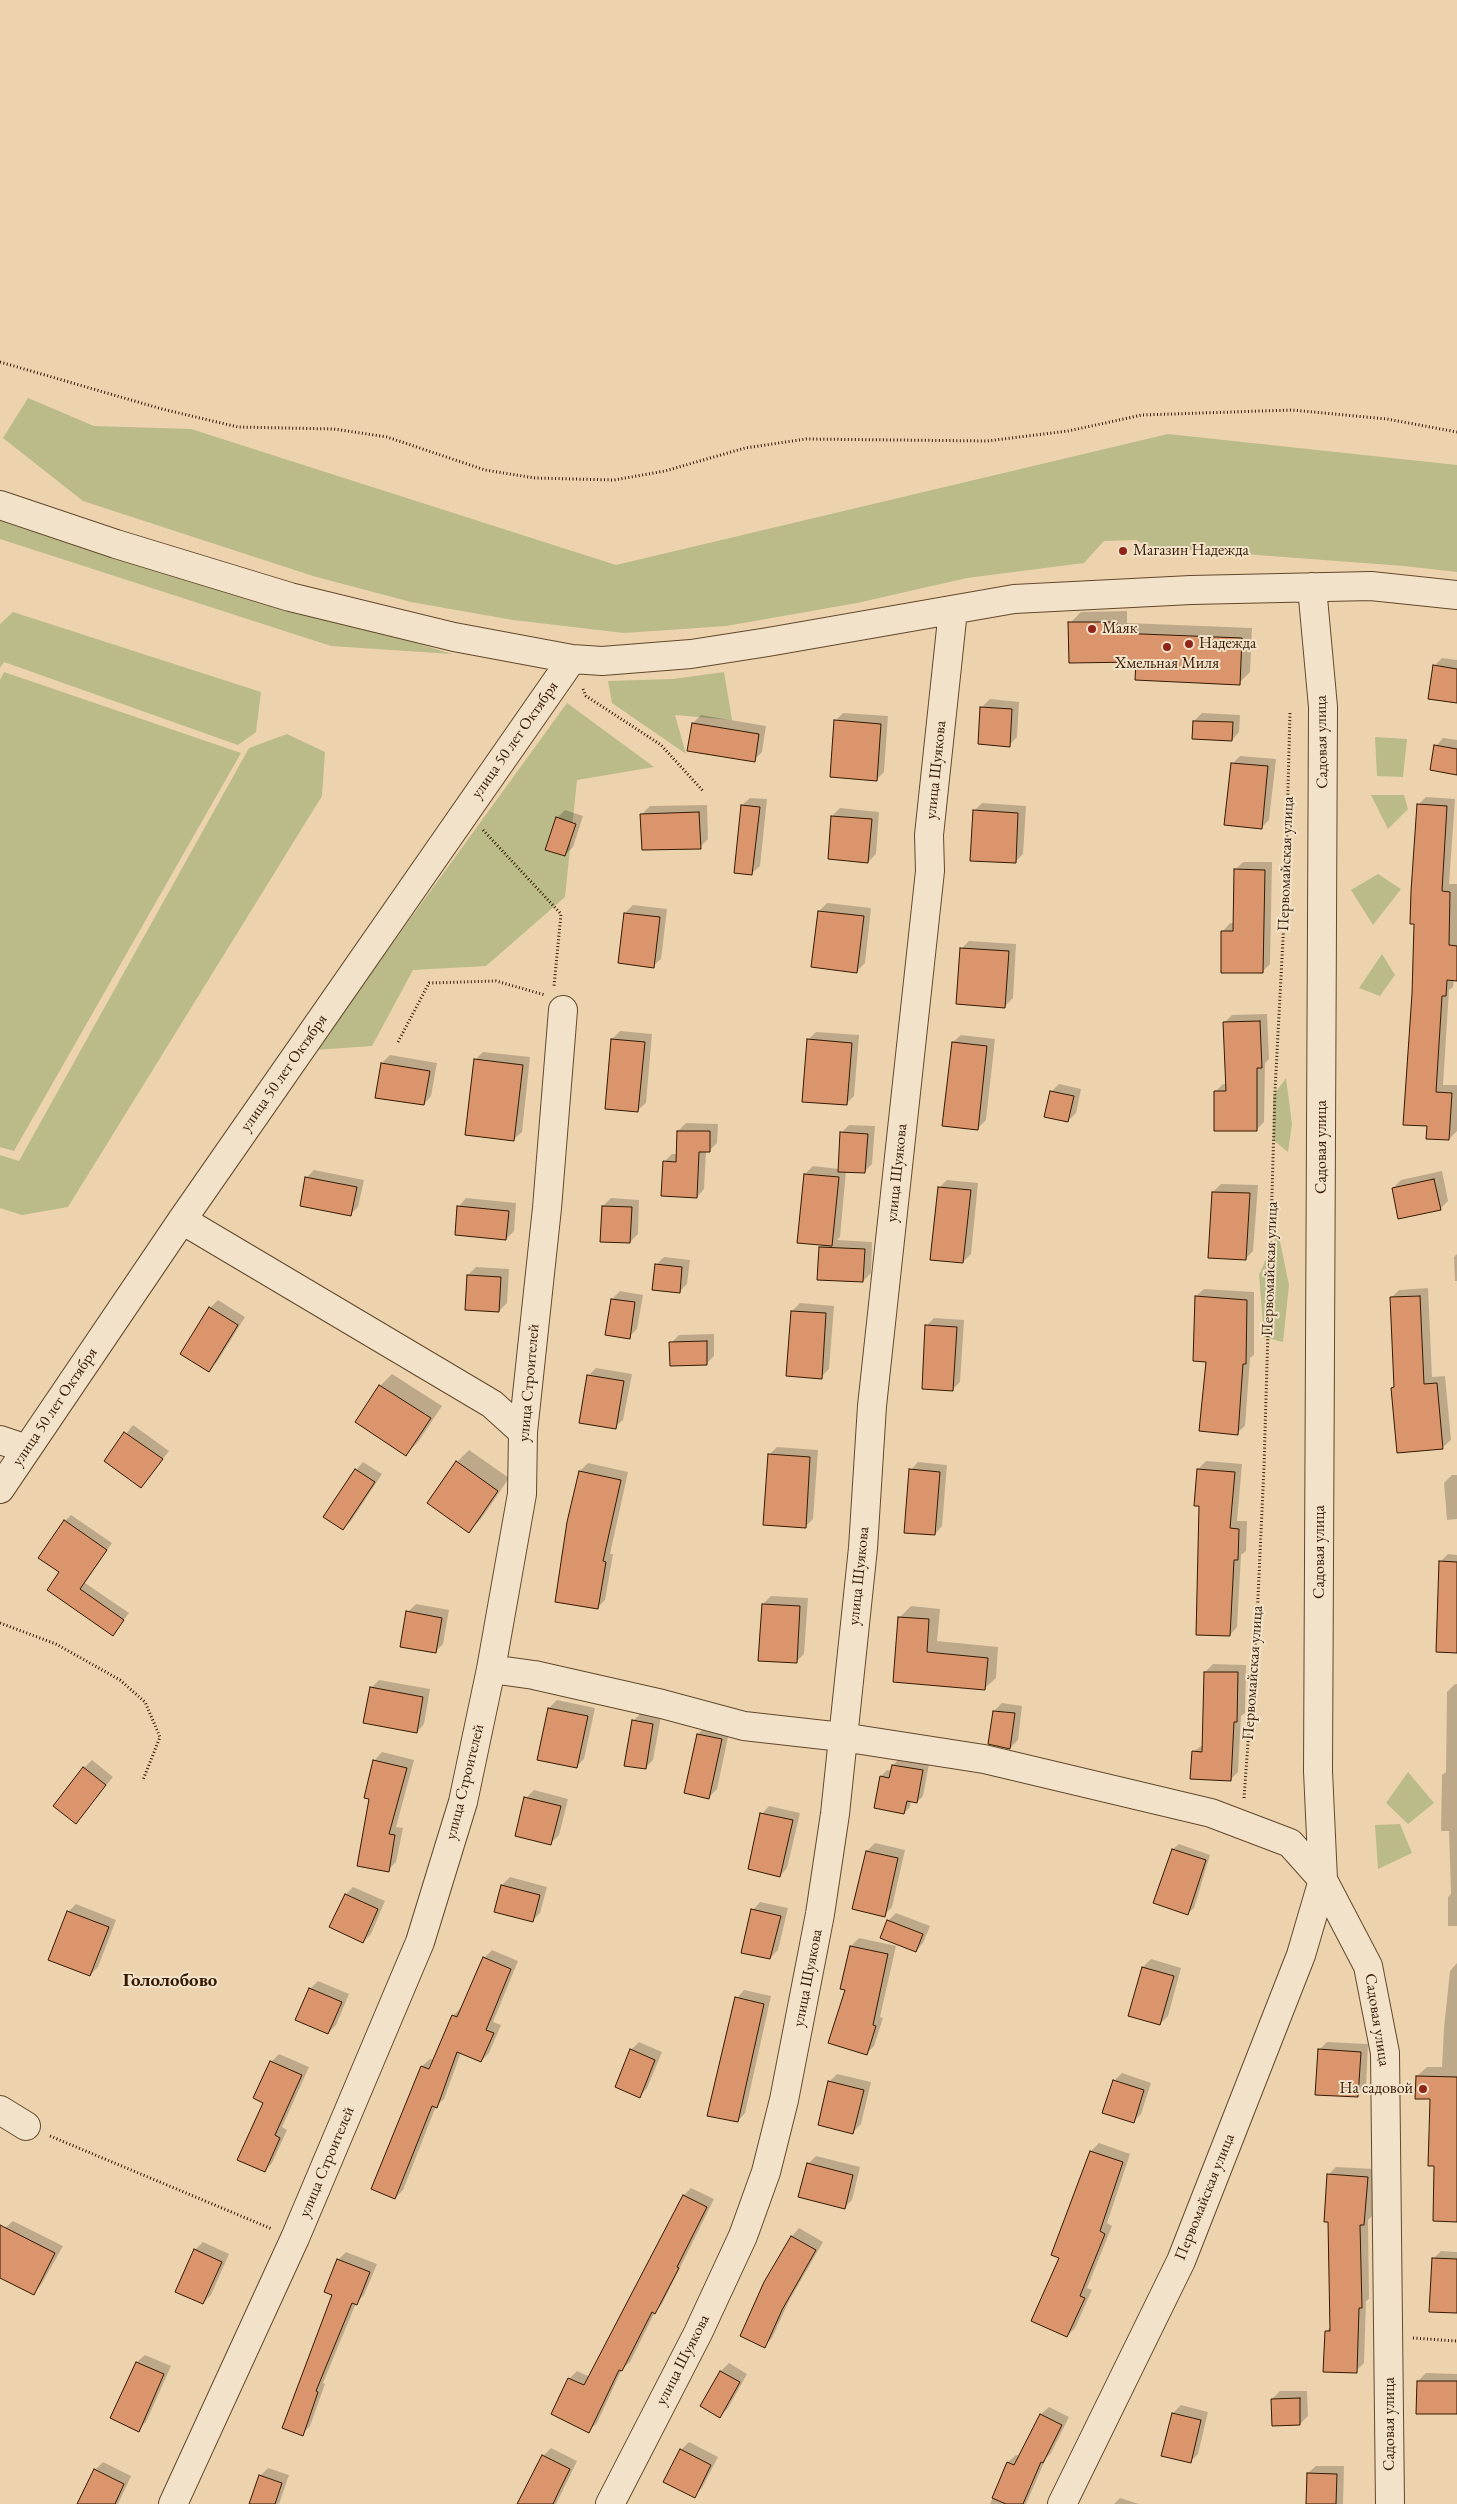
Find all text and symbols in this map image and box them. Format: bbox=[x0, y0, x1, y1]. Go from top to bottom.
place label: Магазин Надежда bbox=[1133, 541, 1249, 561]
marker: Магазин Надежда bbox=[1117, 545, 1129, 557]
place label: Маяк bbox=[1102, 619, 1137, 639]
marker: Маяк bbox=[1086, 623, 1098, 635]
place label: Надежда bbox=[1199, 634, 1257, 654]
marker: Надежда bbox=[1183, 638, 1195, 650]
marker: Хмельная Миля bbox=[1161, 641, 1173, 653]
place label: Хмельная Миля bbox=[1115, 654, 1219, 674]
street label: улица 50 лет Октября bbox=[467, 678, 563, 802]
street label: Садовая улица bbox=[1312, 695, 1332, 789]
street label: улица Шуякова bbox=[921, 720, 951, 820]
street label: Первомайская улица bbox=[1274, 796, 1298, 932]
street label: улица 50 лет Октября bbox=[236, 1011, 332, 1135]
street label: Садовая улица bbox=[1312, 1100, 1332, 1194]
street label: улица Шуякова bbox=[882, 1123, 912, 1223]
street label: Первомайская улица bbox=[1258, 1201, 1282, 1337]
street label: улица Строителей bbox=[514, 1323, 544, 1443]
street label: улица 50 лет Октября bbox=[8, 1344, 102, 1470]
street label: Садовая улица bbox=[1310, 1505, 1330, 1599]
street label: улица Шуякова bbox=[844, 1526, 874, 1626]
street label: Первомайская улица bbox=[1239, 1605, 1267, 1741]
street label: улица Строителей bbox=[441, 1722, 489, 1842]
street label: улица Шуякова bbox=[789, 1928, 827, 2028]
district label: Гололобово bbox=[123, 1970, 217, 1992]
street label: Садовая улица bbox=[1360, 1972, 1394, 2068]
place label: На садовой bbox=[1339, 2079, 1413, 2099]
marker: На садовой bbox=[1417, 2083, 1429, 2095]
street label: улица Строителей bbox=[295, 2104, 359, 2220]
street label: Первомайская улица bbox=[1171, 2131, 1239, 2263]
street label: улица Шуякова bbox=[652, 2311, 714, 2409]
street label: Садовая улица bbox=[1380, 2377, 1400, 2471]

